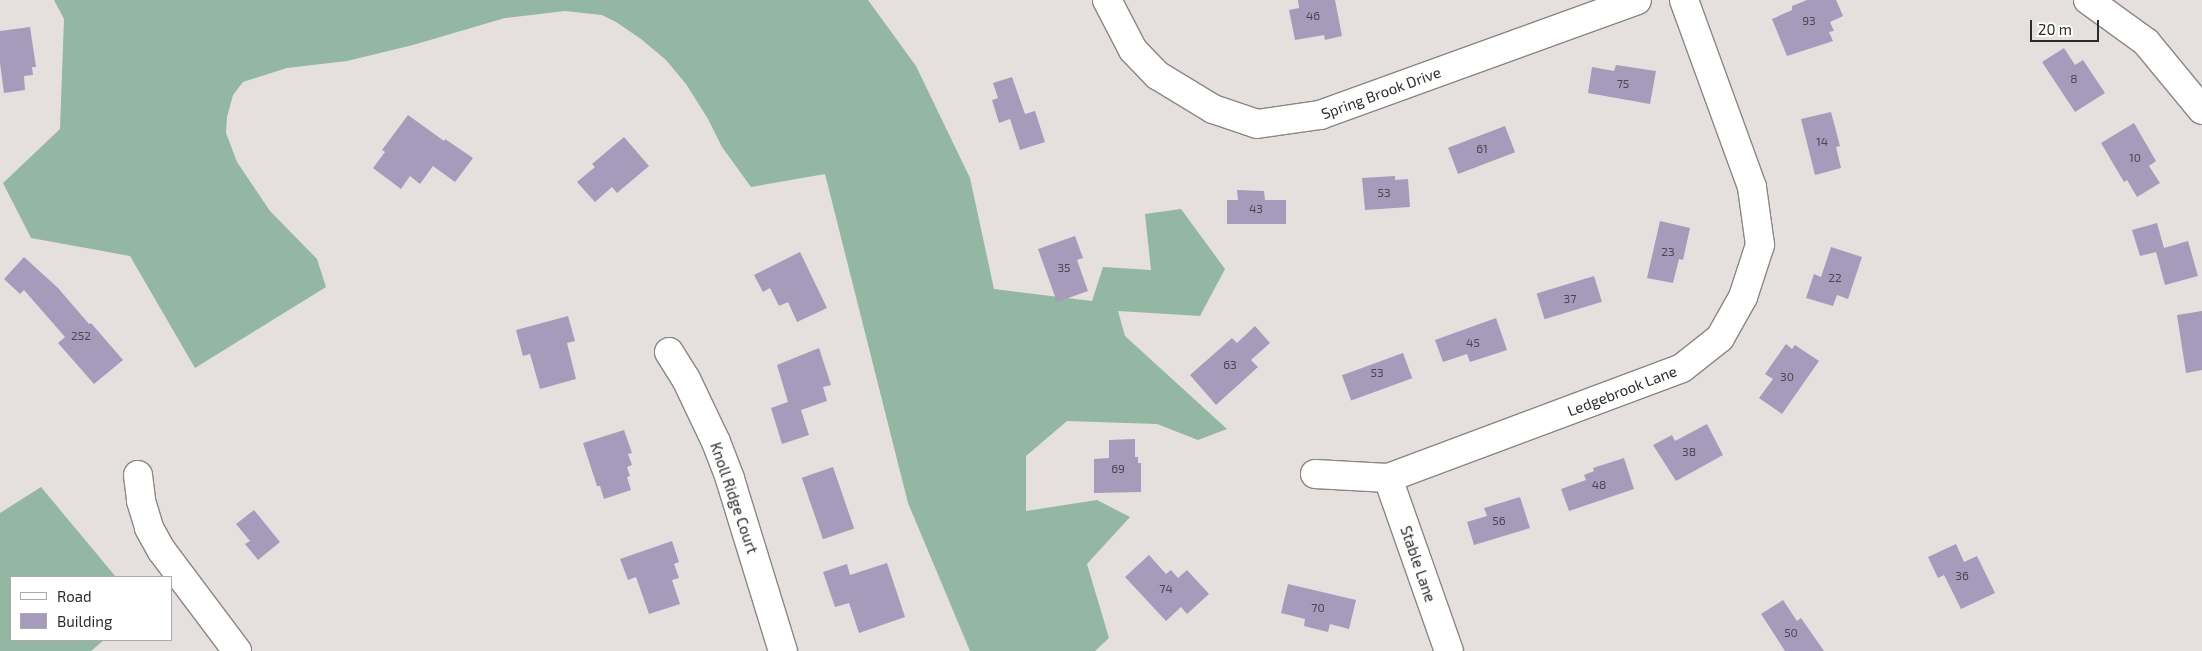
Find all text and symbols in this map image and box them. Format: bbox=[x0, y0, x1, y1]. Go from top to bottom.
house number: 46 bbox=[1306, 9, 1320, 23]
scale bar bbox=[2032, 10, 2101, 42]
house number: 93 bbox=[1802, 14, 1816, 28]
text: 20 m bbox=[2038, 20, 2072, 38]
street label: Spring Brook Drive bbox=[1319, 63, 1443, 123]
house number: 8 bbox=[2070, 72, 2078, 86]
house number: 75 bbox=[1617, 77, 1629, 91]
house number: 14 bbox=[1816, 135, 1828, 149]
house number: 61 bbox=[1476, 142, 1488, 156]
house number: 10 bbox=[2129, 151, 2141, 165]
house number: 53 bbox=[1377, 186, 1391, 200]
house number: 43 bbox=[1249, 202, 1263, 216]
house number: 23 bbox=[1661, 245, 1675, 259]
house number: 35 bbox=[1057, 261, 1071, 275]
house number: 22 bbox=[1828, 271, 1842, 285]
house number: 37 bbox=[1564, 292, 1576, 306]
house number: 252 bbox=[71, 329, 91, 343]
house number: 45 bbox=[1466, 336, 1480, 350]
house number: 63 bbox=[1223, 358, 1237, 372]
street label: Ledgebrook Lane bbox=[1565, 362, 1679, 420]
house number: 53 bbox=[1370, 366, 1384, 380]
house number: 30 bbox=[1780, 370, 1794, 384]
street label: Knoll Ridge Court bbox=[706, 440, 762, 556]
house number: 38 bbox=[1682, 445, 1696, 459]
house number: 69 bbox=[1111, 462, 1125, 476]
house number: 48 bbox=[1592, 478, 1606, 492]
house number: 56 bbox=[1492, 514, 1506, 528]
street label: Stable Lane bbox=[1397, 524, 1439, 604]
house number: 36 bbox=[1955, 569, 1969, 583]
legend bbox=[10, 576, 172, 641]
house number: 74 bbox=[1159, 582, 1173, 596]
text: Road bbox=[57, 587, 92, 605]
house number: 70 bbox=[1311, 601, 1325, 615]
text: Building bbox=[57, 612, 112, 630]
house number: 50 bbox=[1784, 626, 1798, 640]

